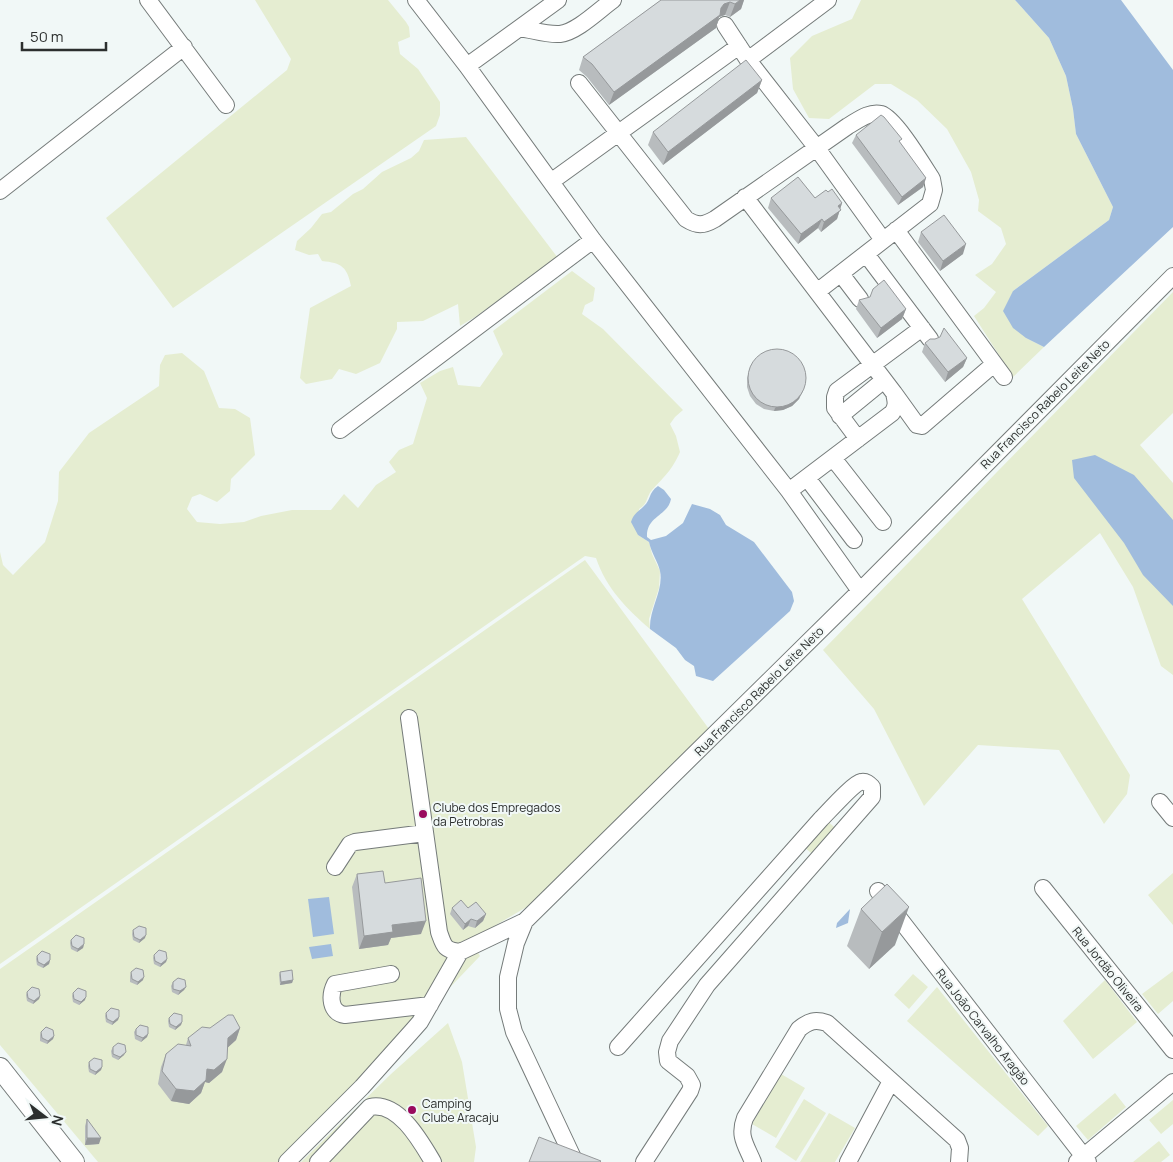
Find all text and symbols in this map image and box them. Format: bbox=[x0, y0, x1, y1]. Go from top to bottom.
scale bar bbox=[22, 20, 106, 52]
text: 50 m bbox=[30, 26, 64, 47]
street label: Rua Francisco Rabelo Leite Neto bbox=[977, 336, 1113, 472]
street label: Rua Francisco Rabelo Leite Neto bbox=[691, 623, 827, 759]
place label: Clube dos Empregados da Petrobras bbox=[433, 799, 560, 830]
marker: Clube dos Empregados da Petrobras bbox=[417, 808, 429, 820]
street label: Rua Jordão Oliveira bbox=[1068, 923, 1148, 1015]
street label: Rua João Carvalho Aragão bbox=[932, 965, 1034, 1089]
north arrow bbox=[20, 1092, 70, 1142]
place label: Camping Clube Aracaju bbox=[422, 1095, 499, 1126]
marker: Camping Clube Aracaju bbox=[406, 1104, 418, 1116]
text: N bbox=[47, 1113, 68, 1128]

